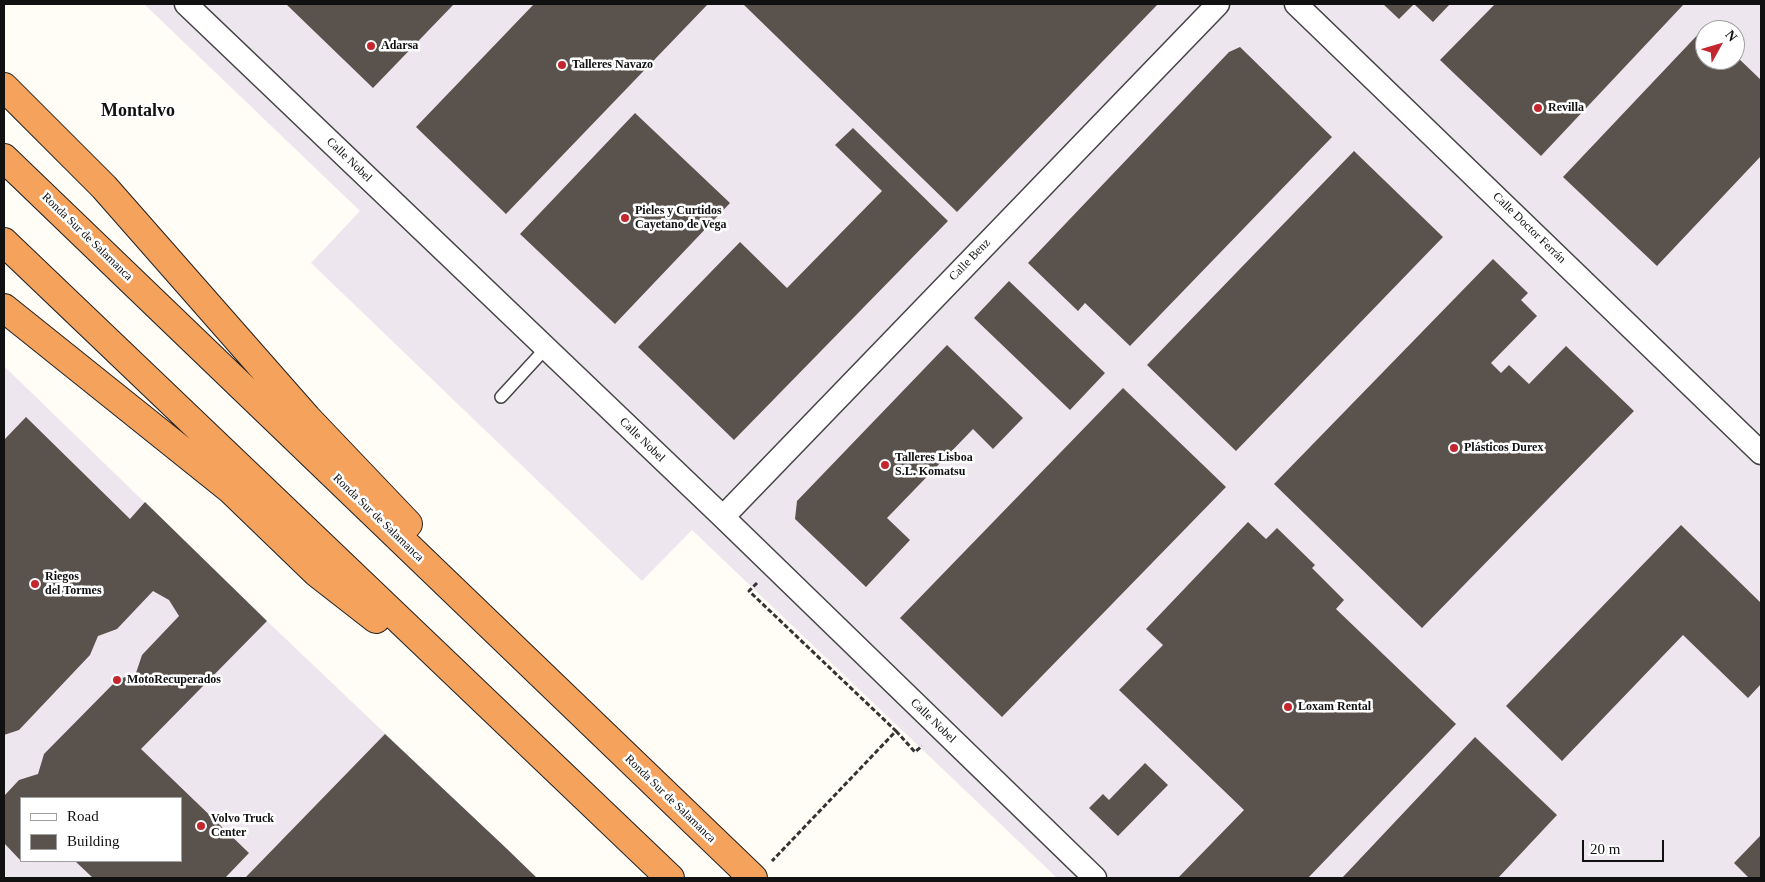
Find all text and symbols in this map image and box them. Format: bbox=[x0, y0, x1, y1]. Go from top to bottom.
north arrow bbox=[1695, 20, 1745, 70]
text: N bbox=[1722, 27, 1740, 45]
place label: Adarsa bbox=[381, 39, 418, 53]
marker: Adarsa bbox=[365, 40, 377, 52]
place label: Talleres Navazo bbox=[572, 58, 653, 72]
marker: Talleres Navazo bbox=[556, 59, 568, 71]
district label: Montalvo bbox=[101, 100, 175, 122]
place label: Revilla bbox=[1548, 101, 1584, 115]
marker: Revilla bbox=[1532, 102, 1544, 114]
street label: Calle Nobel bbox=[323, 135, 375, 185]
street label: Calle Doctor Ferrán bbox=[1489, 189, 1569, 267]
street label: Ronda Sur de Salamanca bbox=[39, 190, 135, 284]
place label: Pieles y Curtidos Cayetano de Vega bbox=[635, 204, 727, 232]
marker: Pieles y Curtidos Cayetano de Vega bbox=[619, 212, 631, 224]
street label: Calle Benz bbox=[946, 236, 994, 284]
street label: Calle Nobel bbox=[616, 415, 668, 465]
place label: Plásticos Durex bbox=[1464, 441, 1543, 455]
marker: Plásticos Durex bbox=[1448, 442, 1460, 454]
place label: Talleres Lisboa S.L. Komatsu bbox=[895, 451, 973, 479]
marker: Talleres Lisboa S.L. Komatsu bbox=[879, 459, 891, 471]
street label: Ronda Sur de Salamanca bbox=[330, 471, 426, 565]
place label: Riegos del Tormes bbox=[45, 570, 102, 598]
marker: Riegos del Tormes bbox=[29, 578, 41, 590]
place label: MotoRecuperados bbox=[127, 673, 221, 687]
marker: MotoRecuperados bbox=[111, 674, 123, 686]
street label: Calle Nobel bbox=[907, 696, 959, 746]
place label: Loxam Rental bbox=[1298, 700, 1371, 714]
marker: Loxam Rental bbox=[1282, 701, 1294, 713]
street label: Ronda Sur de Salamanca bbox=[622, 752, 718, 846]
legend bbox=[20, 797, 182, 862]
text: Road bbox=[67, 808, 99, 824]
place label: Volvo Truck Center bbox=[211, 812, 274, 840]
marker: Volvo Truck Center bbox=[195, 820, 207, 832]
scale bar bbox=[1585, 830, 1668, 862]
text: Building bbox=[67, 833, 120, 849]
text: 20 m bbox=[1590, 841, 1620, 857]

